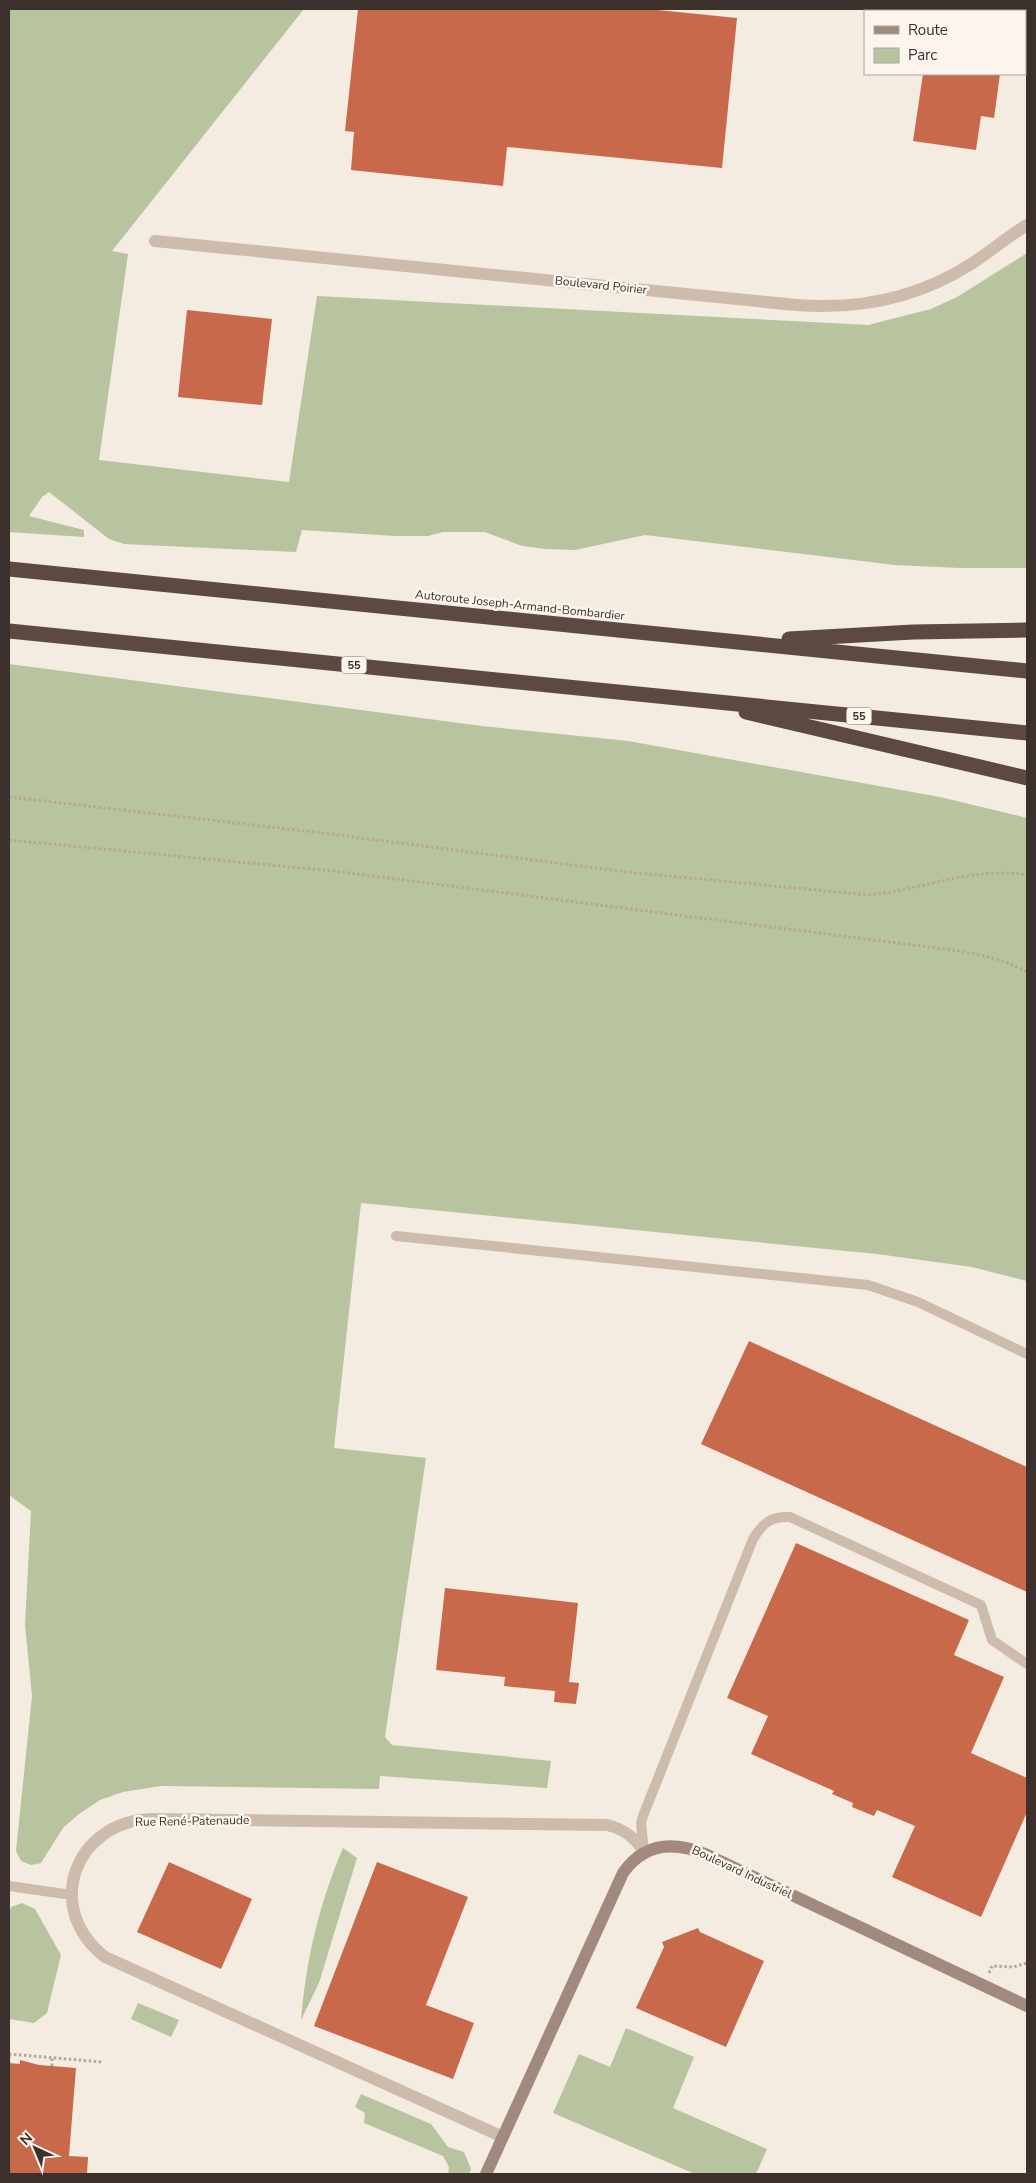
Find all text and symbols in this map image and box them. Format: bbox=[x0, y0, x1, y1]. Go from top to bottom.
legend bbox=[864, 10, 1026, 75]
text: Route bbox=[908, 20, 948, 40]
text: Parc bbox=[908, 45, 937, 65]
street label: Boulevard Poirier bbox=[554, 272, 649, 298]
street label: Autoroute Joseph-Armand-Bombardier bbox=[414, 586, 626, 624]
road number: 55 bbox=[342, 656, 366, 674]
road number: 55 bbox=[846, 708, 872, 724]
street label: Rue René-Patenaude bbox=[135, 1812, 249, 1830]
street label: Boulevard Industriel bbox=[689, 1842, 795, 1902]
north arrow bbox=[10, 2123, 60, 2173]
text: N bbox=[16, 2129, 37, 2149]

